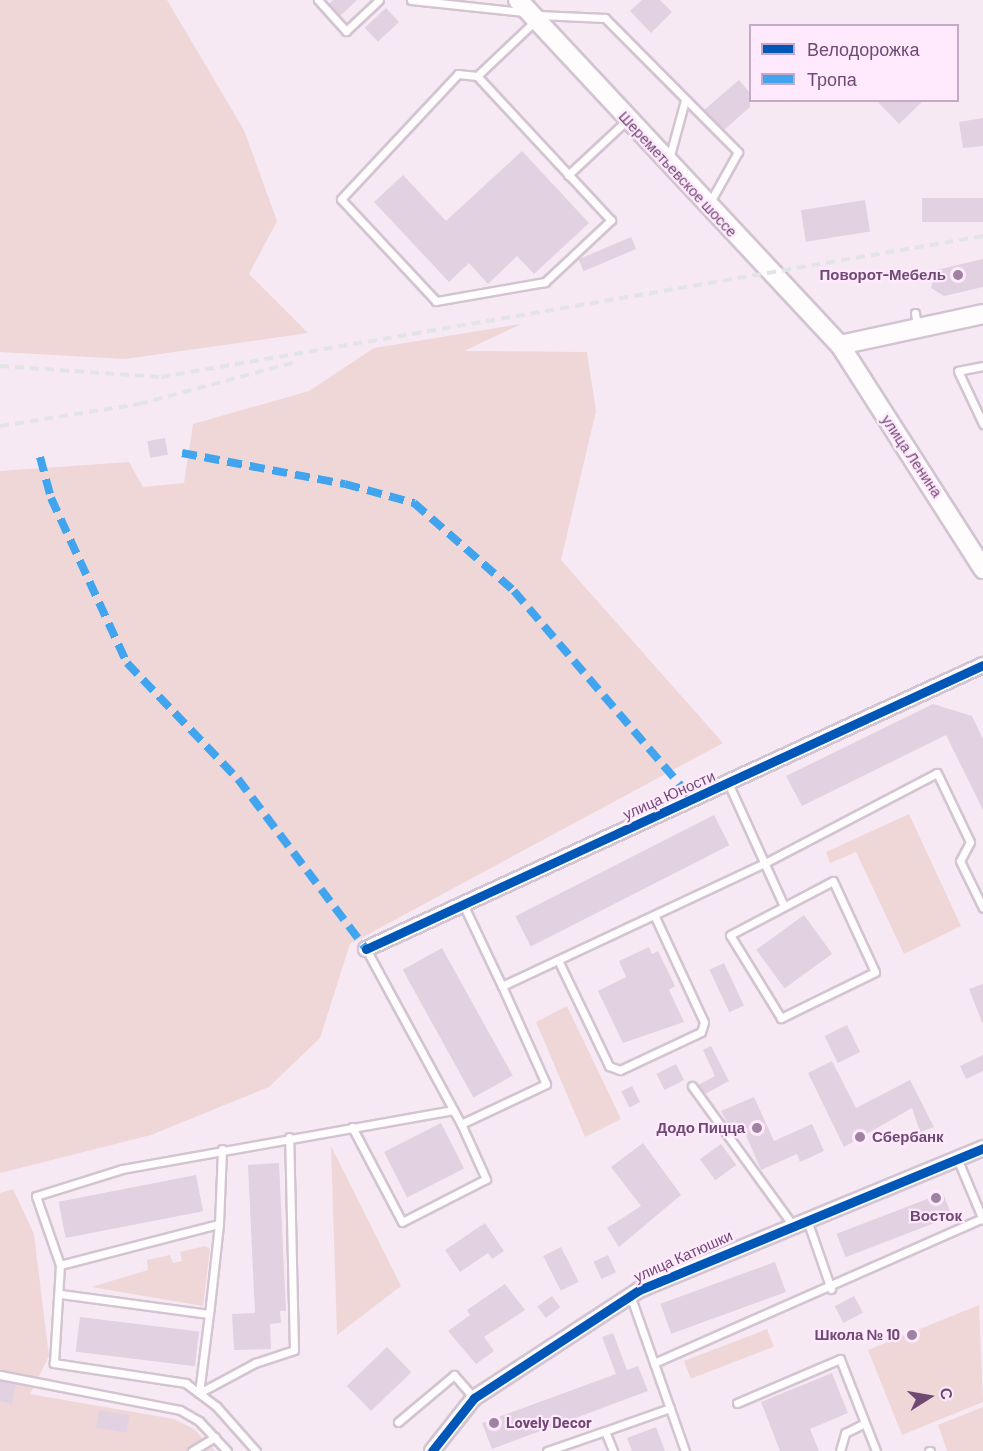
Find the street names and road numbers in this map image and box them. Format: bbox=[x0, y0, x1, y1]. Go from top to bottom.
street label: Шереметьевское шоссе bbox=[615, 107, 741, 241]
street label: улица Ленина bbox=[878, 411, 946, 501]
street label: улица Юности bbox=[620, 767, 718, 823]
street label: улица Катюшки bbox=[631, 1226, 735, 1286]

